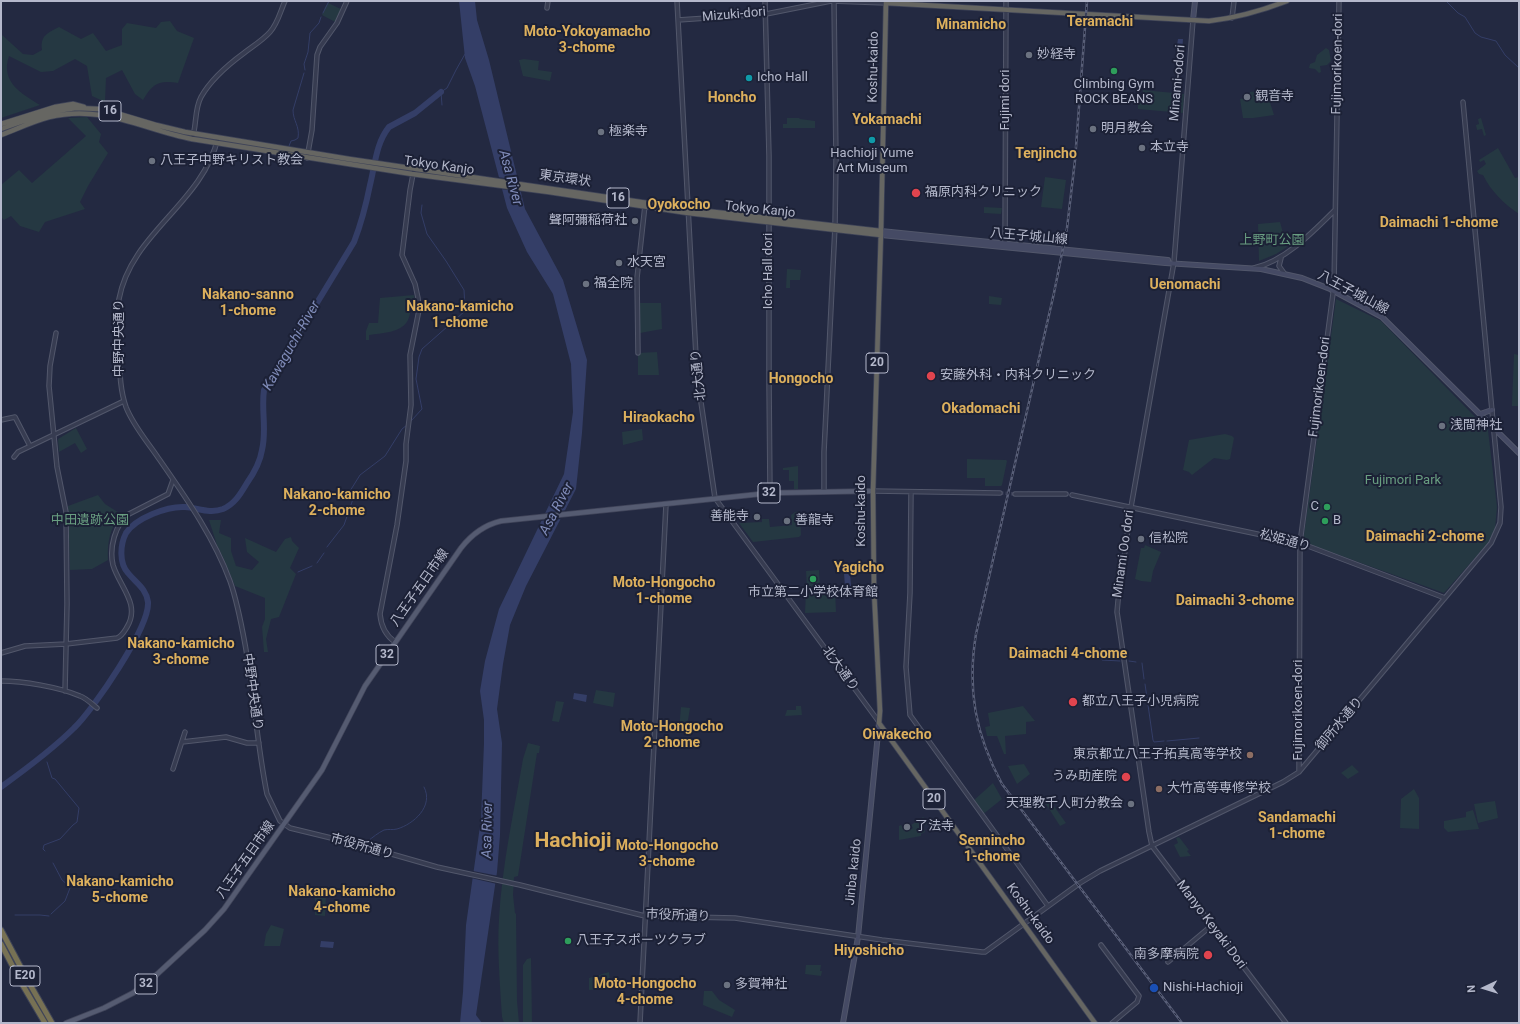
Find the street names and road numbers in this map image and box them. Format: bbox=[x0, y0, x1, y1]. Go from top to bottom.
street label: Mizuki-dori bbox=[702, 4, 766, 26]
street label: Fujimorikoen-dori bbox=[1329, 13, 1347, 115]
street label: Koshu-kaido bbox=[866, 31, 882, 103]
street label: Minami-odori bbox=[1167, 44, 1189, 122]
street label: Fujimi dori bbox=[998, 70, 1014, 130]
road number: 16 bbox=[99, 101, 121, 121]
street label: Tokyo Kanjo bbox=[403, 153, 475, 179]
street label: 東京環状 bbox=[538, 168, 592, 190]
road number: 16 bbox=[607, 188, 629, 208]
street label: Tokyo Kanjo bbox=[724, 199, 796, 221]
street label: 八王子城山線 bbox=[989, 226, 1069, 248]
street label: Icho Hall dori bbox=[761, 233, 777, 309]
street label: 八王子城山線 bbox=[1315, 268, 1391, 318]
street label: 中野中央通り bbox=[112, 299, 128, 377]
street label: Fujimorikoen-dori bbox=[1306, 336, 1334, 438]
street label: 北大通り bbox=[689, 348, 709, 402]
road number: 20 bbox=[866, 353, 888, 373]
street label: Koshu-kaido bbox=[854, 475, 870, 547]
road number: 32 bbox=[758, 483, 780, 503]
street label: Minami Oo dori bbox=[1110, 509, 1138, 599]
street label: 松姫通り bbox=[1258, 527, 1312, 555]
street label: 八王子五日市線 bbox=[388, 546, 452, 630]
street label: 北大通り bbox=[818, 643, 862, 695]
road number: 32 bbox=[376, 645, 398, 665]
street label: 中野中央通り bbox=[239, 652, 265, 732]
street label: Fujimorikoen-dori bbox=[1291, 660, 1307, 760]
street label: 御所水通り bbox=[1313, 694, 1367, 754]
road number: 20 bbox=[923, 789, 945, 809]
street label: 八王子五日市線 bbox=[214, 818, 278, 902]
street label: 市役所通り bbox=[329, 831, 395, 863]
street label: Jinba kaido bbox=[843, 838, 865, 906]
street label: Manyo Keyaki Dori bbox=[1173, 878, 1249, 972]
street label: Koshu-kaido bbox=[1003, 880, 1057, 948]
street label: 市役所通り bbox=[645, 907, 711, 925]
road number: E20 bbox=[10, 966, 40, 986]
road number: 32 bbox=[135, 974, 157, 994]

